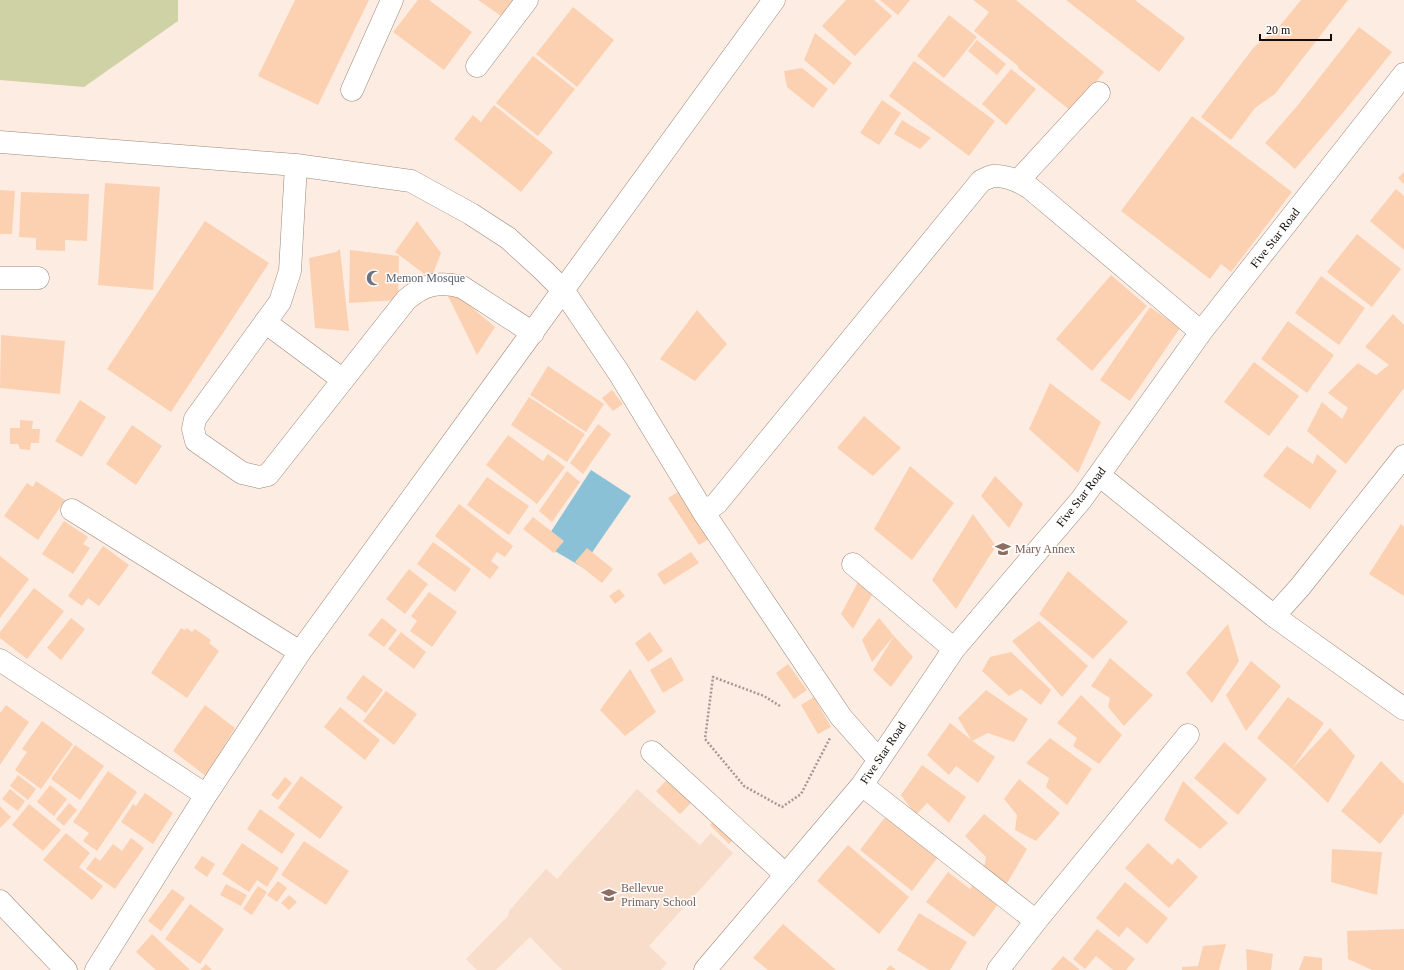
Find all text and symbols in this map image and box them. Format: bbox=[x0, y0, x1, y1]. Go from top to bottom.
scale bar bbox=[1260, 16, 1331, 42]
text: 20 m bbox=[1266, 23, 1291, 37]
street label: Five Star Road bbox=[1247, 205, 1303, 271]
mosque icon: Memon Mosque bbox=[365, 269, 383, 287]
place label: Memon Mosque bbox=[386, 271, 465, 285]
street label: Five Star Road bbox=[1053, 464, 1109, 530]
school or university icon: Mary Annex bbox=[994, 540, 1012, 558]
place label: Mary Annex bbox=[1015, 542, 1075, 556]
street label: Five Star Road bbox=[857, 719, 909, 787]
place label: Bellevue Primary School bbox=[621, 881, 697, 909]
school or university icon: Bellevue Primary School bbox=[600, 886, 618, 904]

